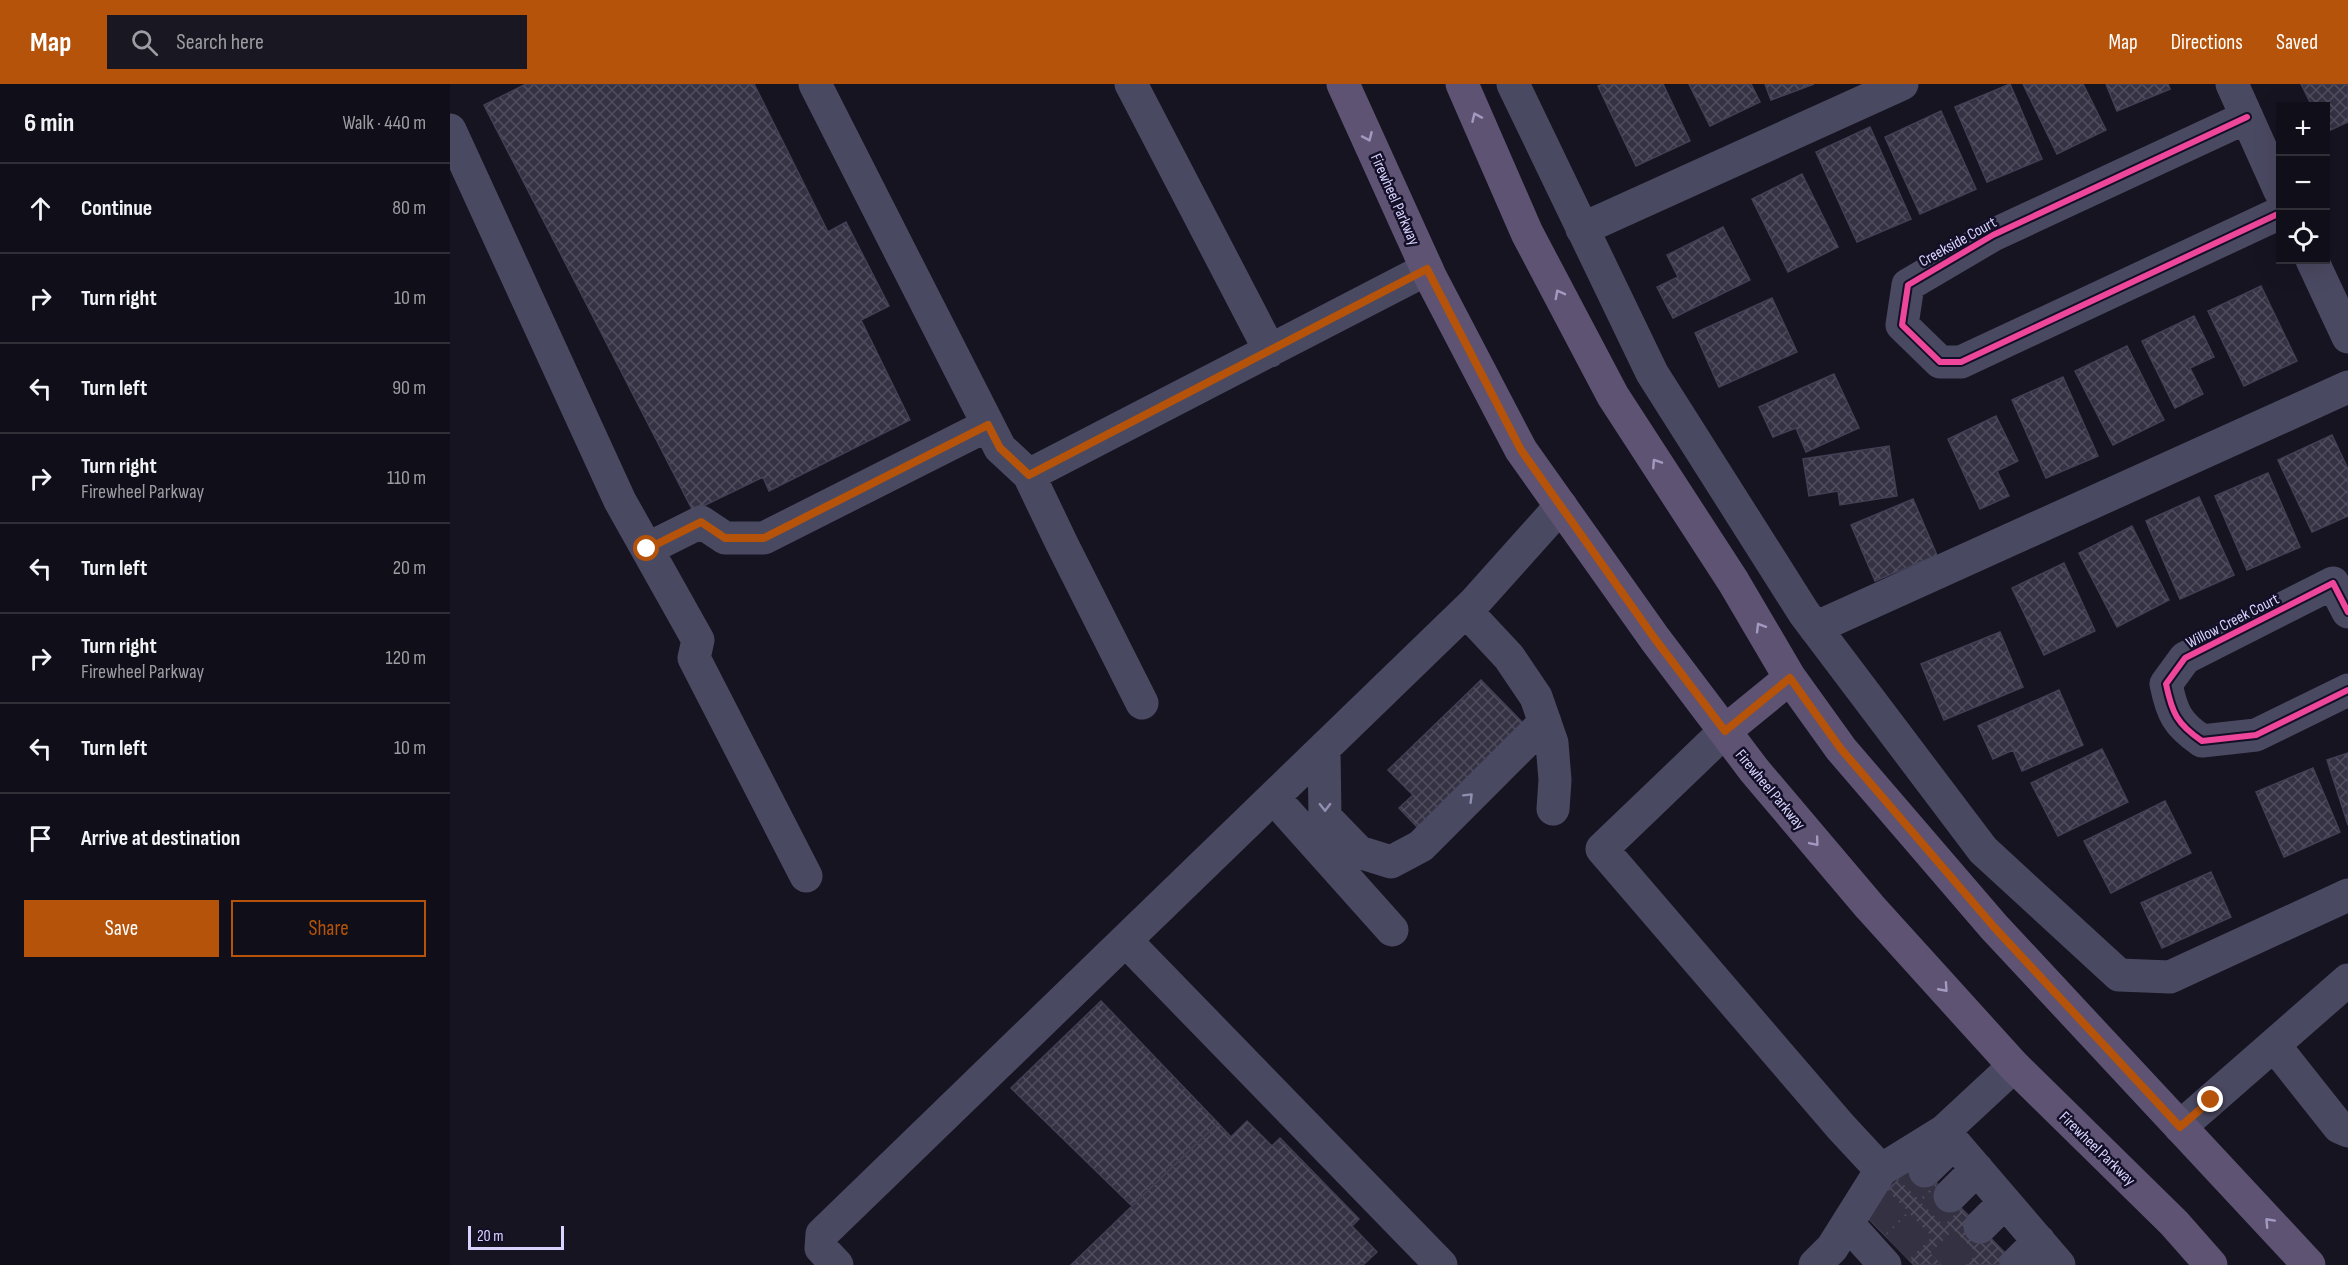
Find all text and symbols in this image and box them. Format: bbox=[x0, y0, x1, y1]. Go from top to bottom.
search box bbox=[107, 15, 527, 69]
text: Map bbox=[30, 26, 71, 59]
icon: search bbox=[128, 26, 161, 59]
text: Search here bbox=[176, 29, 264, 56]
text: Map bbox=[2108, 30, 2138, 55]
text: Directions bbox=[2171, 30, 2243, 55]
text: Saved bbox=[2276, 30, 2318, 55]
map controls bbox=[2276, 102, 2330, 264]
button: + bbox=[2276, 102, 2330, 156]
text: 6 min bbox=[24, 108, 74, 139]
text: Walk · 440 m bbox=[342, 111, 426, 135]
one-way arrow bbox=[1472, 113, 1484, 124]
one-way arrow bbox=[1361, 130, 1373, 141]
street label: Firewheel Parkway bbox=[1366, 151, 1423, 249]
button: − bbox=[2276, 156, 2330, 210]
icon: ahead bbox=[24, 192, 57, 225]
text: Continue bbox=[81, 195, 152, 222]
text: 80 m bbox=[392, 196, 426, 220]
button: locate bbox=[2276, 210, 2330, 264]
street label: Creekside Court bbox=[1916, 213, 2000, 271]
icon: right bbox=[24, 282, 57, 315]
text: Turn right bbox=[81, 285, 157, 312]
text: 10 m bbox=[394, 286, 426, 310]
one-way arrow bbox=[1555, 289, 1566, 300]
icon: left bbox=[24, 372, 57, 405]
text: Turn left bbox=[81, 375, 147, 402]
text: 90 m bbox=[392, 376, 426, 400]
text: Turn right bbox=[81, 453, 157, 480]
one-way arrow bbox=[1652, 458, 1663, 469]
icon: right bbox=[24, 462, 57, 495]
text: 110 m bbox=[387, 466, 426, 490]
text: Firewheel Parkway bbox=[81, 480, 204, 504]
route start bbox=[633, 535, 659, 561]
icon: left bbox=[24, 552, 57, 585]
text: Turn left bbox=[81, 555, 147, 582]
text: 20 m bbox=[393, 556, 426, 580]
street label: Willow Creek Court bbox=[2183, 590, 2282, 653]
one-way arrow bbox=[1756, 623, 1768, 633]
text: Turn right bbox=[81, 633, 157, 660]
icon: right bbox=[24, 642, 57, 675]
text: 120 m bbox=[386, 646, 426, 670]
text: Firewheel Parkway bbox=[81, 660, 204, 684]
icon: left bbox=[24, 732, 57, 765]
text: Turn left bbox=[81, 735, 147, 762]
text: 10 m bbox=[394, 736, 426, 760]
street label: Firewheel Parkway bbox=[1731, 746, 1809, 834]
one-way arrow bbox=[1462, 794, 1473, 805]
one-way arrow bbox=[1319, 803, 1331, 812]
icon: arrive bbox=[24, 822, 57, 855]
text: Arrive at destination bbox=[81, 825, 240, 852]
one-way arrow bbox=[1808, 835, 1819, 846]
button: Save bbox=[24, 900, 219, 957]
button: Share bbox=[231, 900, 426, 957]
one-way arrow bbox=[1937, 981, 1948, 992]
route end bbox=[2197, 1086, 2223, 1112]
street label: Firewheel Parkway bbox=[2055, 1108, 2139, 1190]
one-way arrow bbox=[2266, 1218, 2277, 1229]
scale bar bbox=[468, 1223, 564, 1250]
text: 20 m bbox=[477, 1227, 504, 1246]

